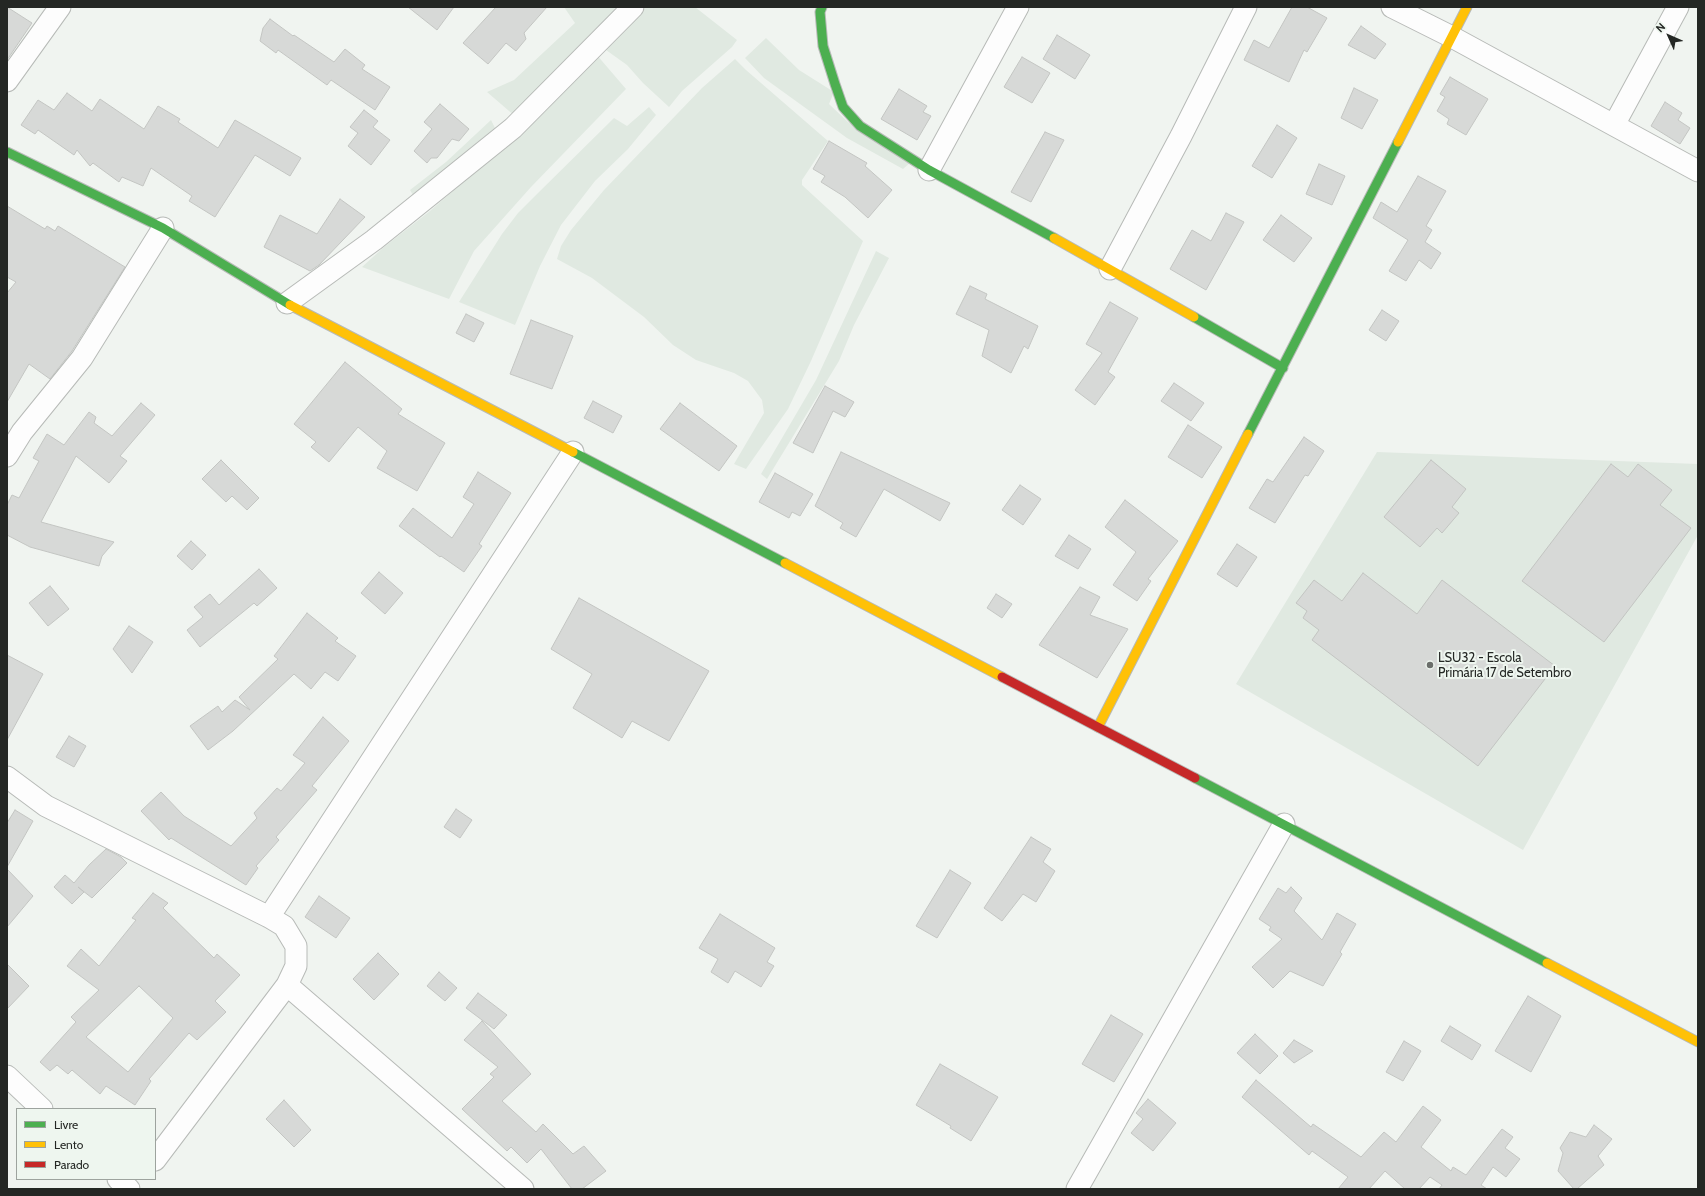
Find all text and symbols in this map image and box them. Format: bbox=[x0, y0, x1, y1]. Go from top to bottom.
north arrow bbox=[1649, 16, 1689, 56]
text: N bbox=[1653, 20, 1668, 35]
place label: LSU32 - Escola Primária 17 de Setembro bbox=[1438, 650, 1571, 681]
marker: LSU32 - Escola Primária 17 de Setembro bbox=[1425, 660, 1435, 670]
legend bbox=[16, 1108, 156, 1180]
text: Livre bbox=[54, 1117, 78, 1132]
text: Lento bbox=[54, 1137, 83, 1152]
text: Parado bbox=[54, 1157, 89, 1172]

